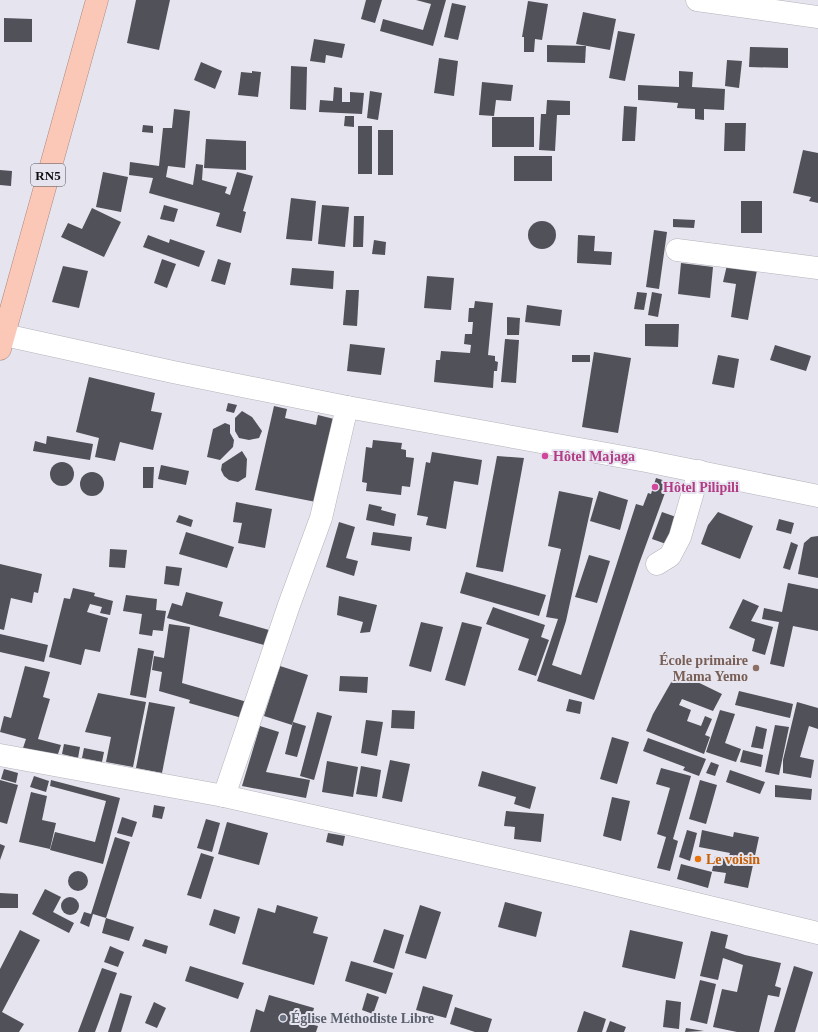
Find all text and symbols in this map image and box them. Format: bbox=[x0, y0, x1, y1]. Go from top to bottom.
road number: RN5 bbox=[31, 164, 65, 186]
place label: Hôtel Majaga bbox=[553, 449, 635, 464]
marker: Hôtel Majaga bbox=[540, 451, 550, 461]
place label: Hôtel Pilipili bbox=[663, 480, 739, 495]
marker: Hôtel Pilipili bbox=[650, 482, 660, 492]
place label: École primaire Mama Yemo bbox=[659, 652, 748, 684]
marker: École primaire Mama Yemo bbox=[751, 663, 761, 673]
place label: Le voisin bbox=[706, 852, 760, 867]
marker: Le voisin bbox=[693, 854, 703, 864]
place label: Église Méthodiste Libre bbox=[291, 1010, 434, 1026]
marker: Église Méthodiste Libre bbox=[278, 1013, 288, 1023]

